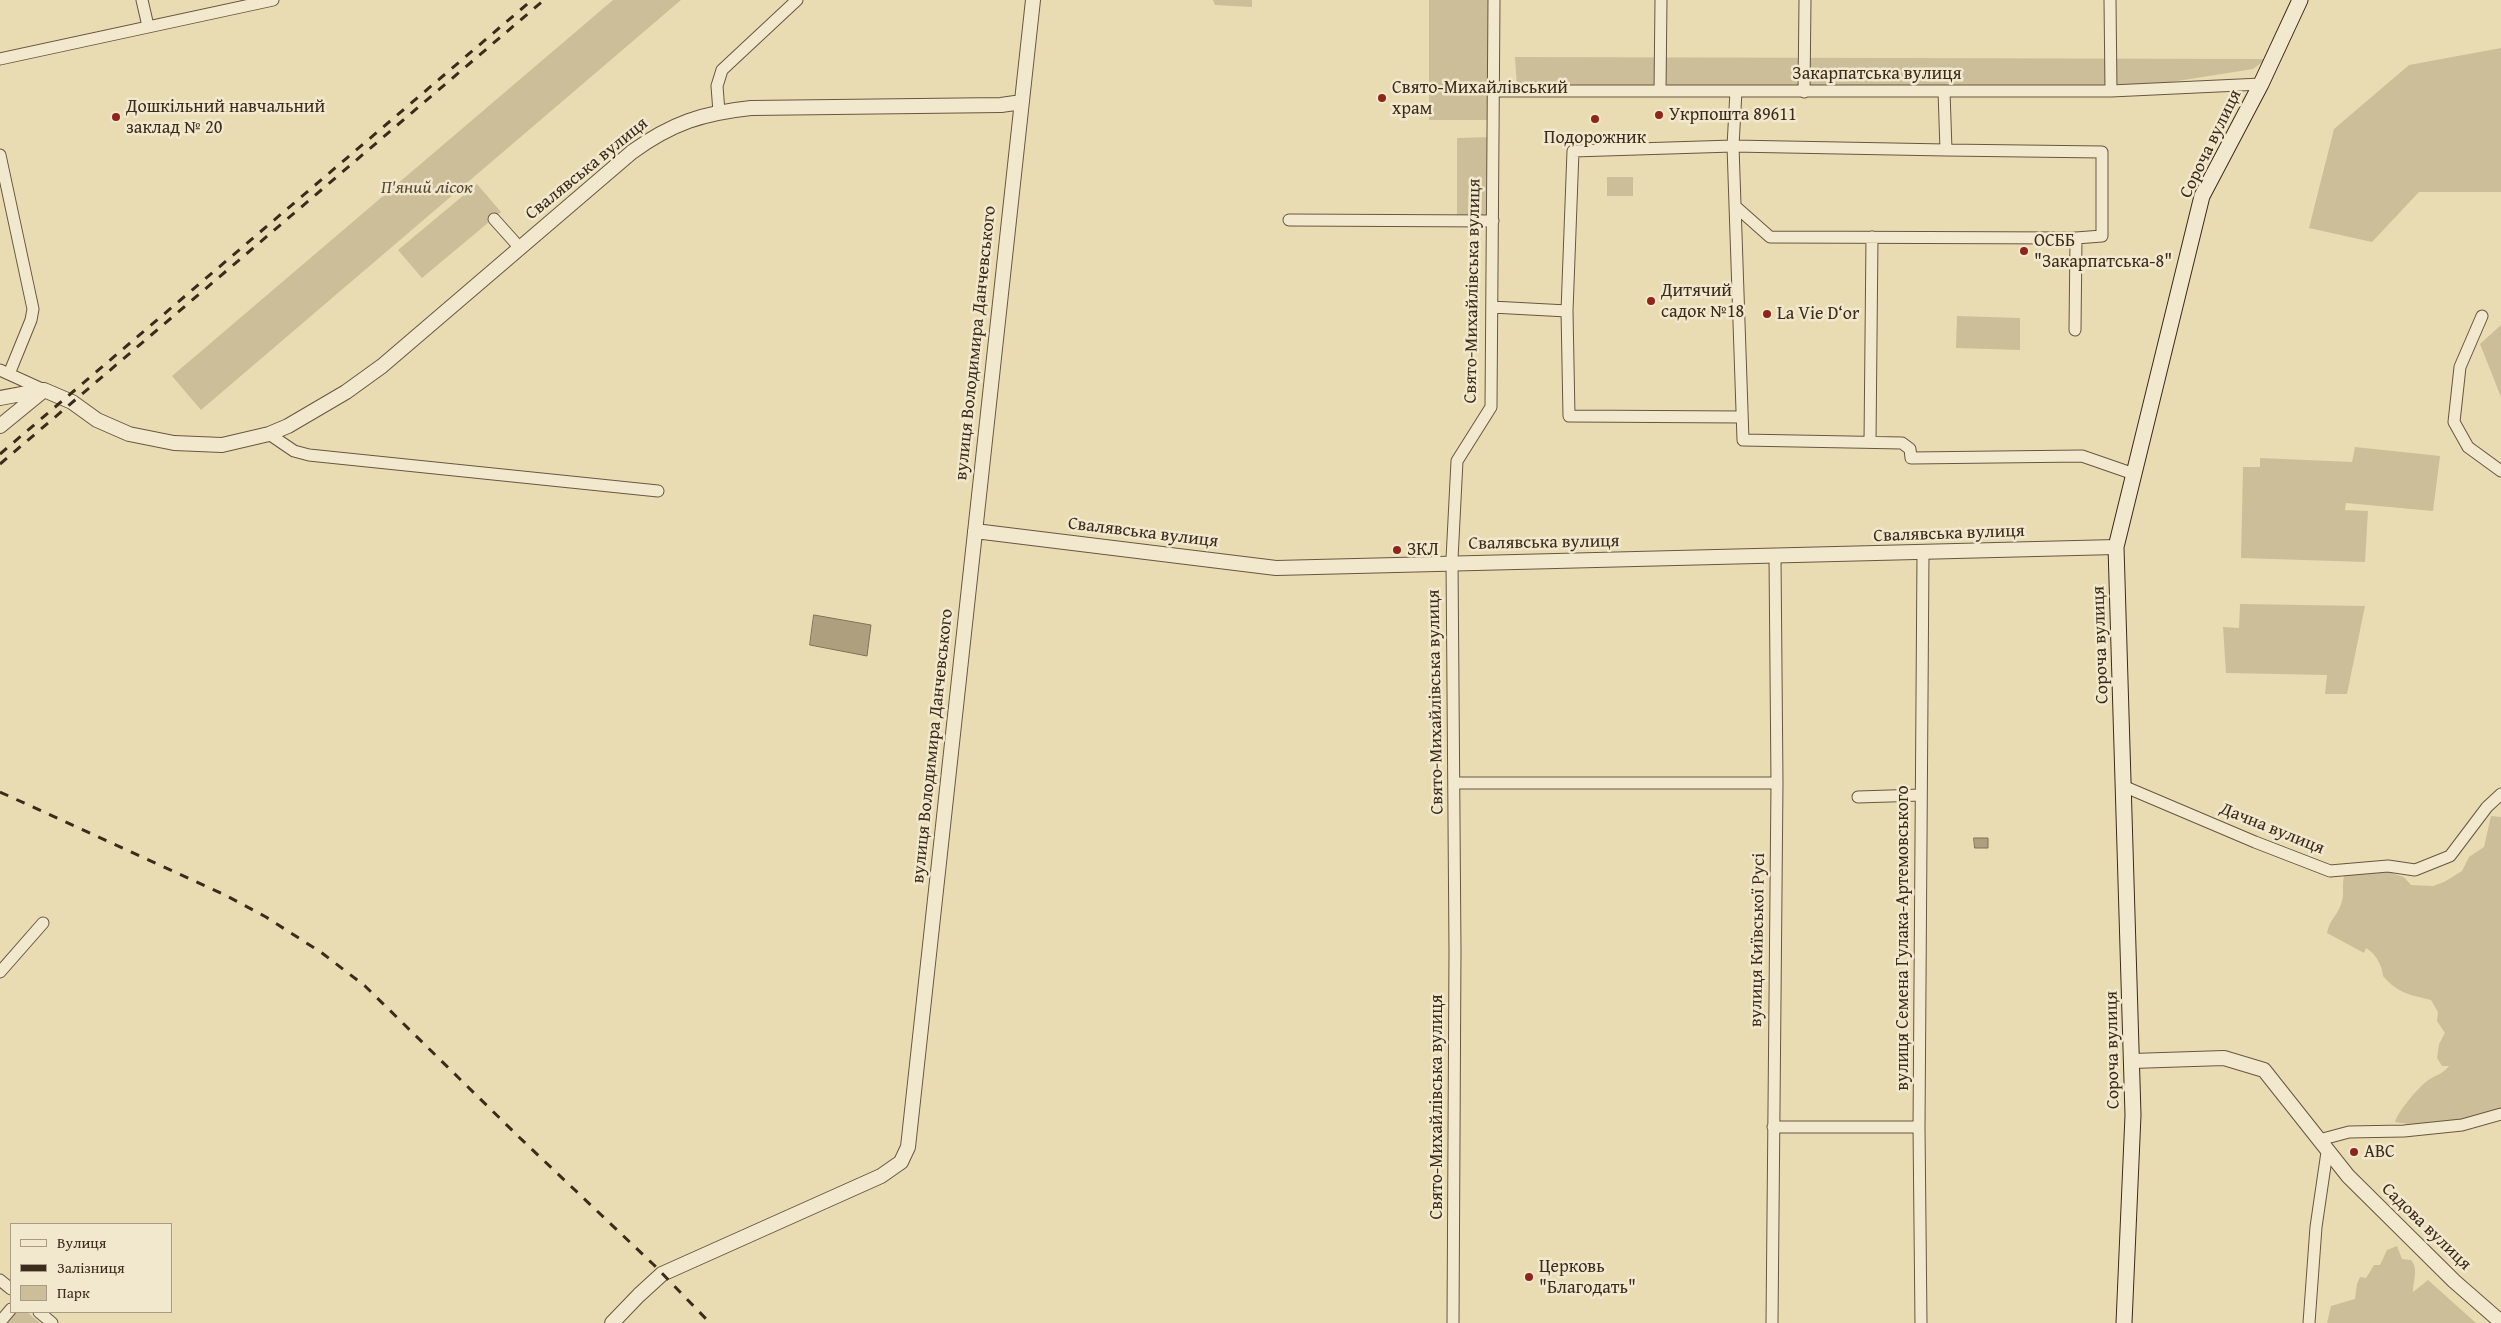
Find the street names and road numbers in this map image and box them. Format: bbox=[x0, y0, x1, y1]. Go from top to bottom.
street label: Закарпатська вулиця bbox=[1792, 63, 1962, 85]
street label: Сороча вулиця bbox=[2175, 86, 2247, 202]
street label: Свалявська вулиця bbox=[521, 113, 653, 225]
street label: Свято-Михайлівська вулиця bbox=[1460, 178, 1486, 404]
street label: вулиця Володимира Данчевського bbox=[951, 205, 1001, 481]
street label: Свалявська вулиця bbox=[1067, 513, 1219, 553]
street label: Свалявська вулиця bbox=[1873, 521, 2025, 547]
street label: Свалявська вулиця bbox=[1468, 531, 1620, 555]
street label: Сороча вулиця bbox=[2088, 586, 2114, 704]
street label: Свято-Михайлівська вулиця bbox=[1423, 589, 1449, 815]
street label: вулиця Володимира Данчевського bbox=[908, 608, 958, 884]
street label: вулиця Семена Гулака-Артемовського bbox=[1892, 785, 1914, 1091]
street label: Дачна вулиця bbox=[2217, 798, 2327, 860]
street label: вулиця Київської Русі bbox=[1746, 853, 1770, 1027]
street label: Сороча вулиця bbox=[2101, 991, 2125, 1109]
street label: Свято-Михайлівська вулиця bbox=[1426, 994, 1448, 1220]
street label: Садова вулиця bbox=[2377, 1179, 2475, 1275]

